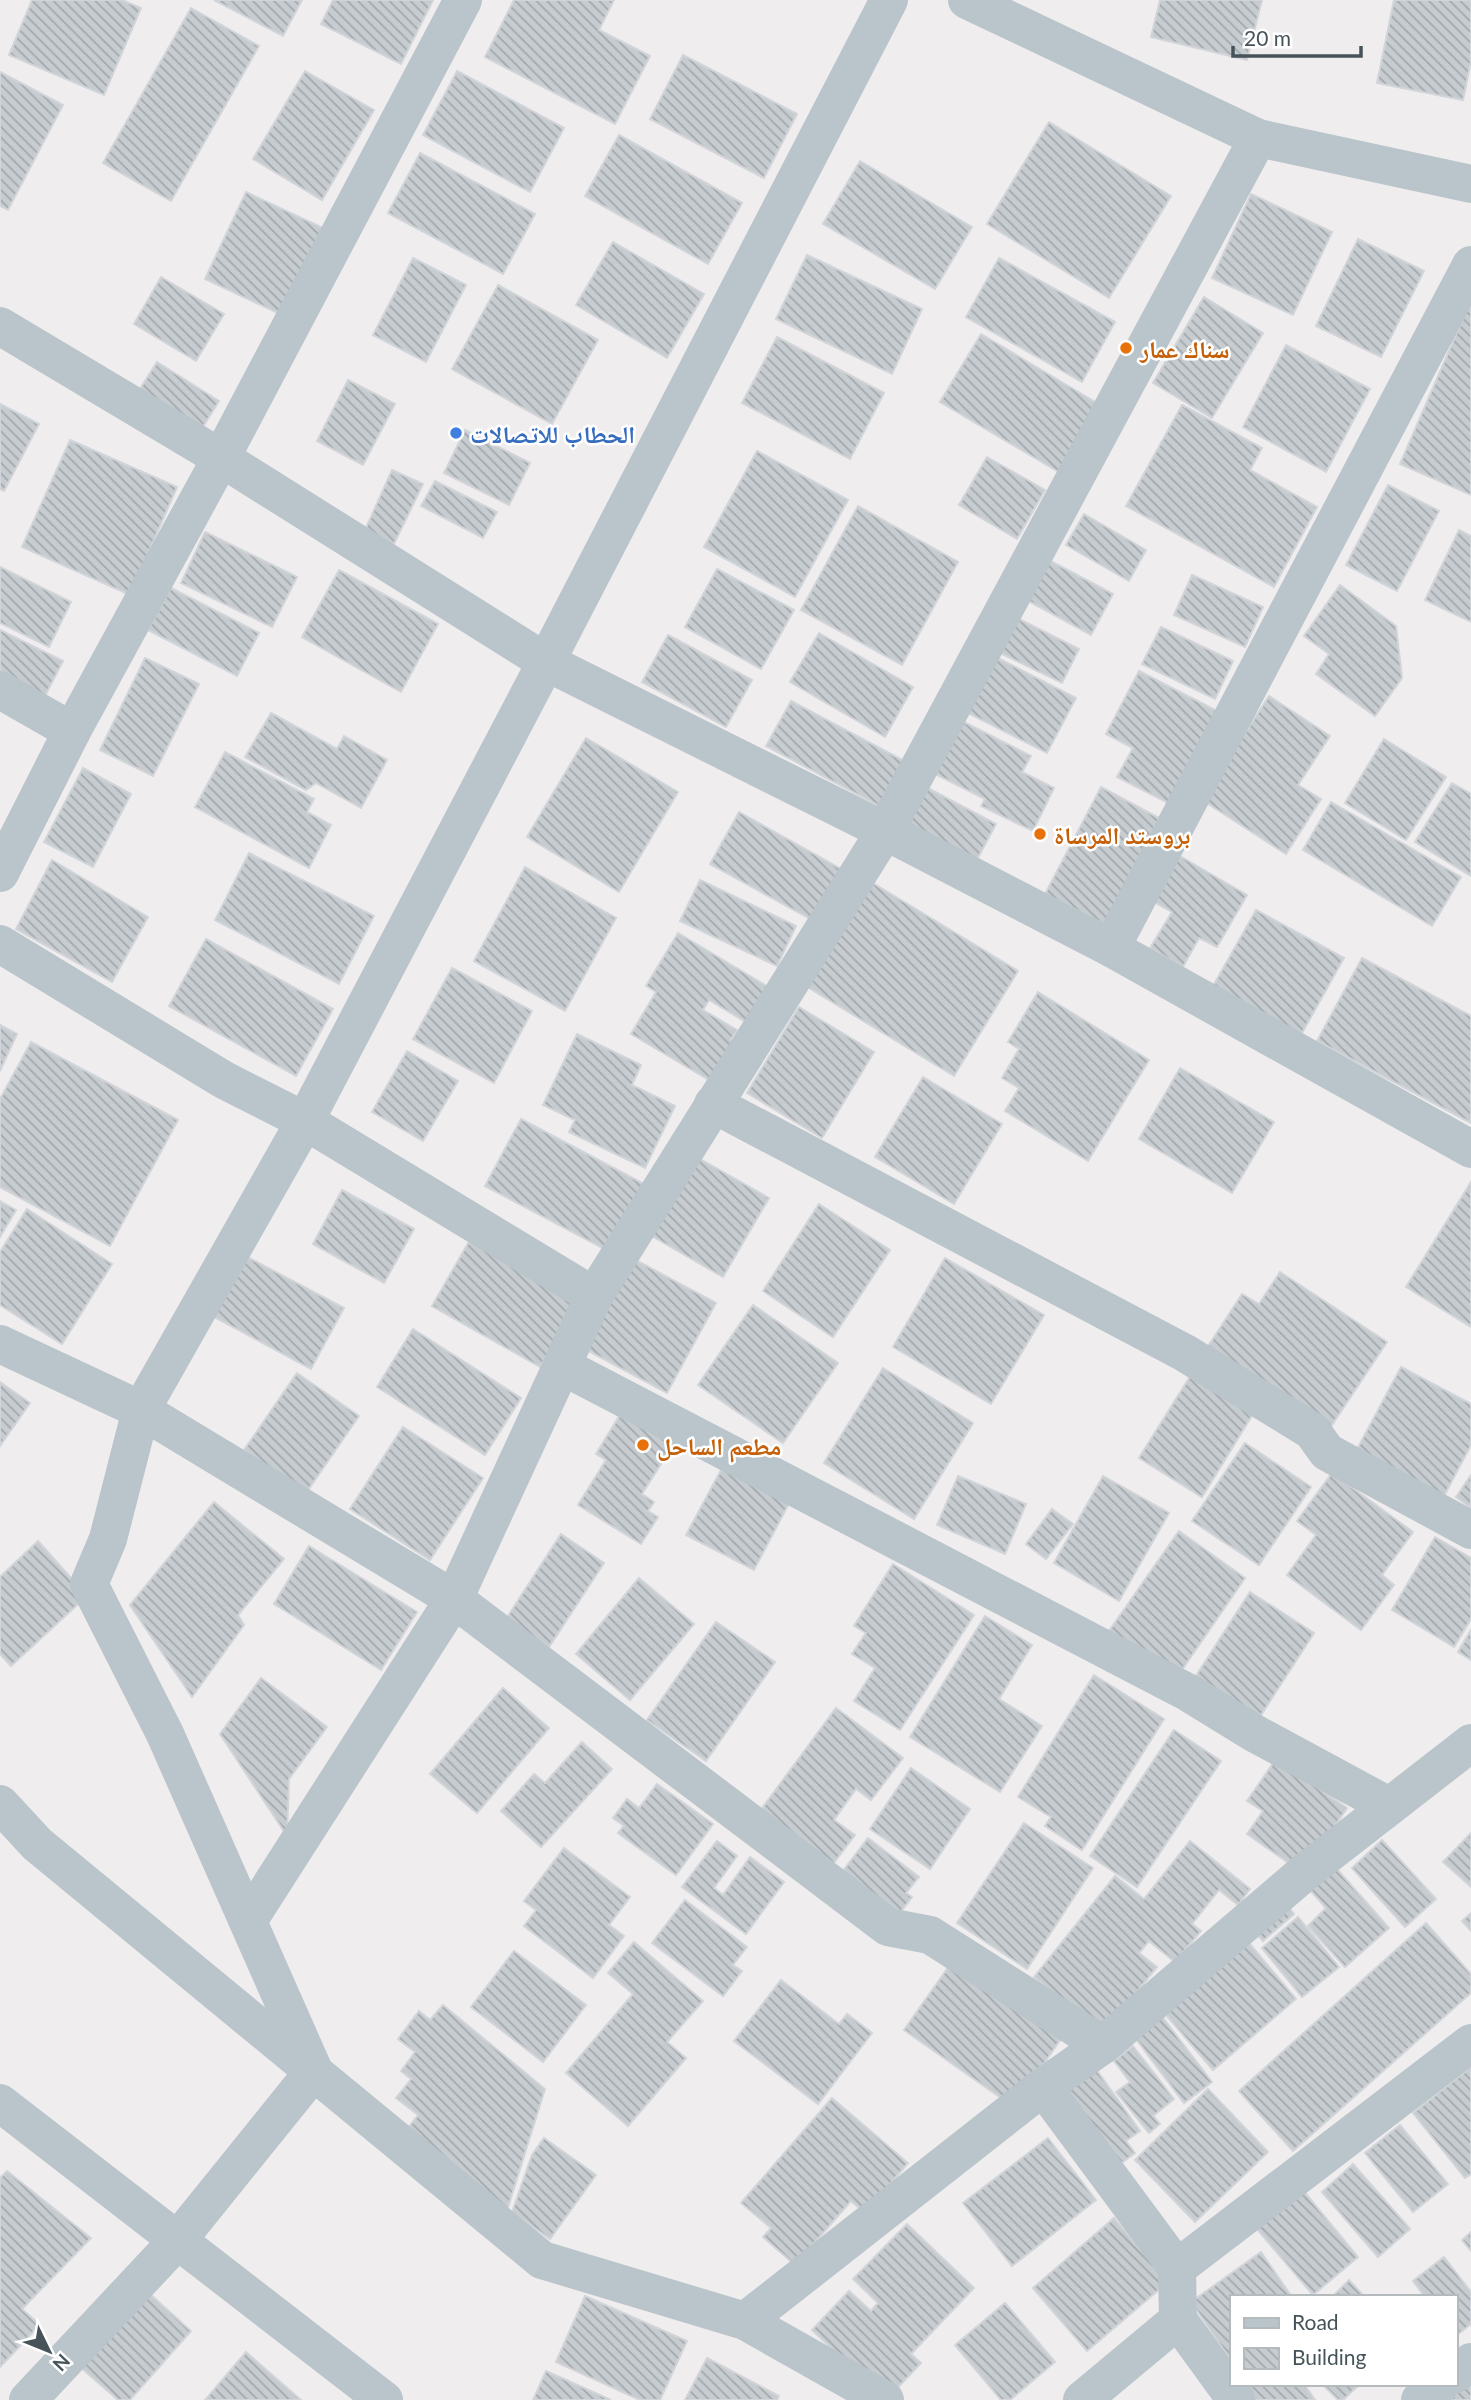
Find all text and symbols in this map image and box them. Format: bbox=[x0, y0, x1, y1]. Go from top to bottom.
scale bar bbox=[1233, 14, 1361, 58]
text: 20 m bbox=[1244, 25, 1291, 50]
place label: سناك عمار bbox=[1139, 334, 1230, 363]
marker: سناك عمار bbox=[1118, 340, 1134, 356]
place label: الحطاب للاتصالات bbox=[470, 419, 635, 448]
marker: الحطاب للاتصالات bbox=[448, 425, 464, 441]
place label: بروستد المرساة bbox=[1054, 820, 1190, 849]
marker: بروستد المرساة bbox=[1032, 826, 1048, 842]
place label: مطعم الساحل bbox=[657, 1431, 781, 1463]
marker: مطعم الساحل bbox=[635, 1437, 651, 1453]
legend bbox=[1230, 2295, 1457, 2386]
text: Road bbox=[1292, 2309, 1339, 2334]
north arrow bbox=[14, 2316, 84, 2386]
text: Building bbox=[1292, 2344, 1367, 2369]
text: N bbox=[48, 2350, 75, 2376]

